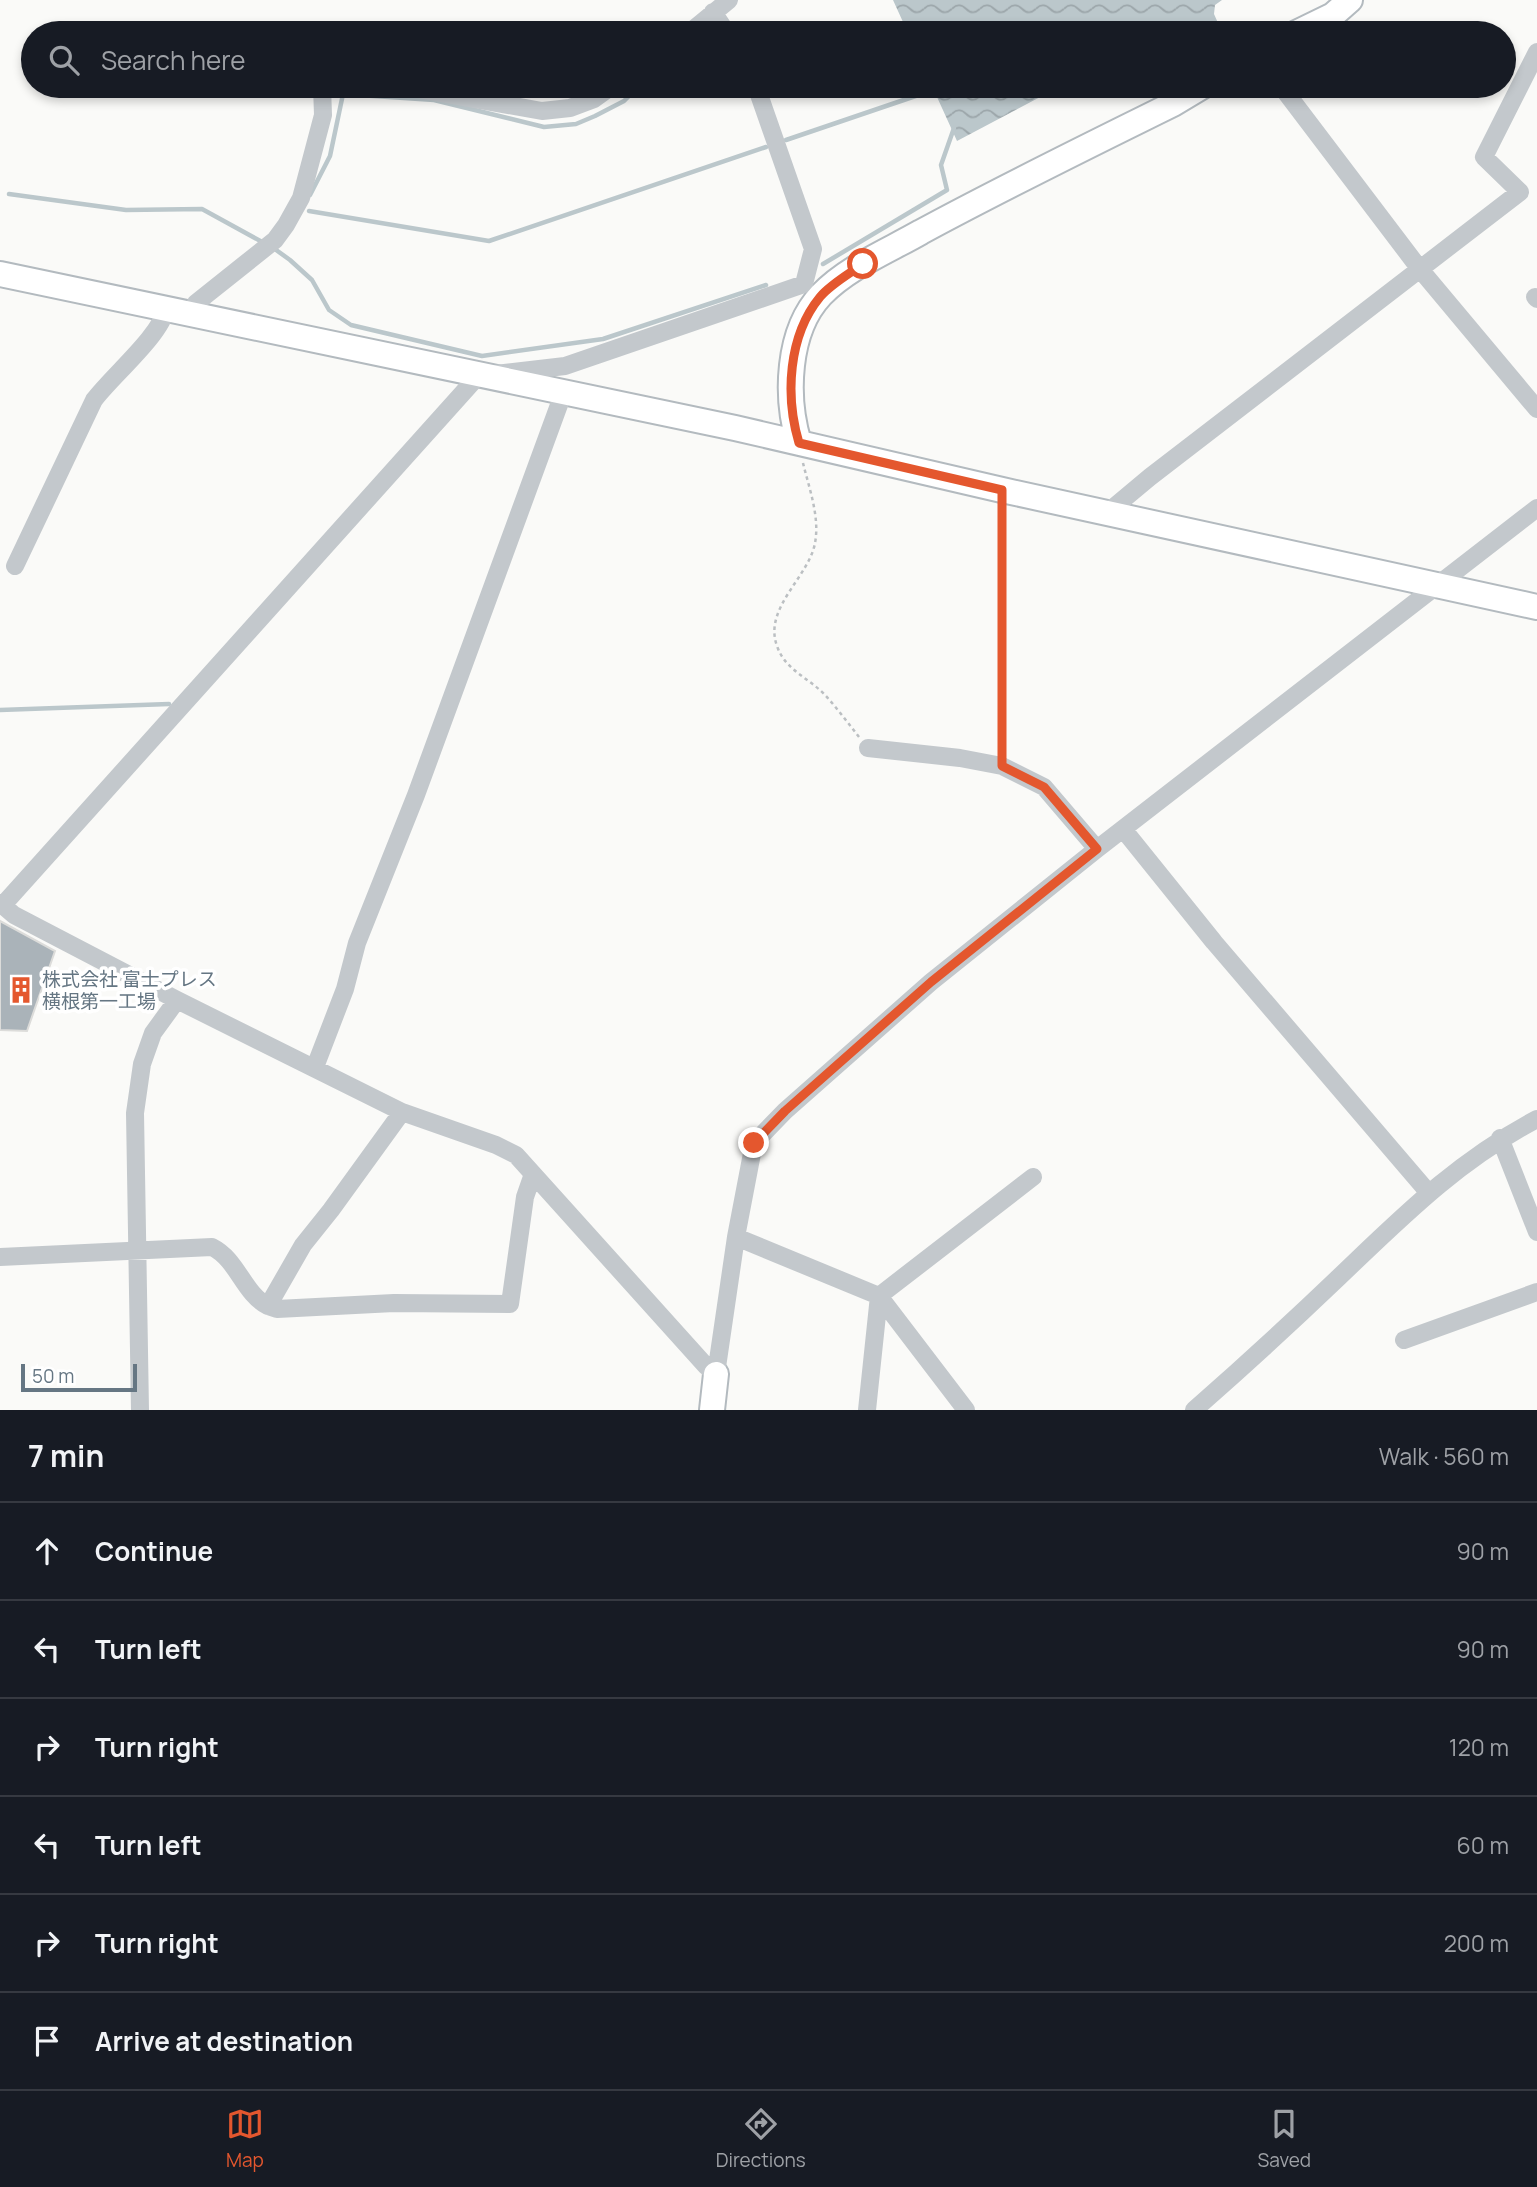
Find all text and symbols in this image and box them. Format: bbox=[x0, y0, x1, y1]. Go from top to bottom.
search box bbox=[21, 21, 1516, 98]
icon: search bbox=[45, 41, 83, 79]
text: Search here bbox=[101, 42, 246, 78]
route start bbox=[847, 248, 878, 279]
place label: 株式会社 富士プレス 横根第一工場 bbox=[42, 966, 217, 1014]
building icon: 株式会社 富士プレス 横根第一工場 bbox=[6, 975, 36, 1005]
route end bbox=[738, 1127, 769, 1158]
scale bar bbox=[21, 1361, 136, 1393]
text: 50 m bbox=[32, 1363, 74, 1389]
text: 7 min bbox=[28, 1435, 104, 1476]
text: Walk · 560 m bbox=[1379, 1440, 1509, 1472]
icon: ahead bbox=[28, 1532, 66, 1570]
text: Continue bbox=[95, 1533, 213, 1569]
text: 90 m bbox=[1457, 1535, 1509, 1567]
icon: left bbox=[28, 1630, 66, 1668]
text: Turn left bbox=[95, 1631, 202, 1667]
text: 90 m bbox=[1457, 1633, 1509, 1665]
icon: right bbox=[28, 1728, 66, 1766]
text: Turn right bbox=[95, 1729, 219, 1765]
text: 120 m bbox=[1449, 1731, 1509, 1763]
icon: left bbox=[28, 1826, 66, 1864]
text: Turn left bbox=[95, 1827, 202, 1863]
text: 60 m bbox=[1457, 1829, 1509, 1861]
icon: right bbox=[28, 1924, 66, 1962]
text: Turn right bbox=[95, 1925, 219, 1961]
text: 200 m bbox=[1444, 1927, 1509, 1959]
icon: arrive bbox=[28, 2022, 66, 2060]
text: Arrive at destination bbox=[95, 2023, 353, 2059]
tab: Map bbox=[226, 2105, 264, 2173]
tab: Directions bbox=[716, 2105, 806, 2173]
tab: Saved bbox=[1258, 2105, 1311, 2173]

